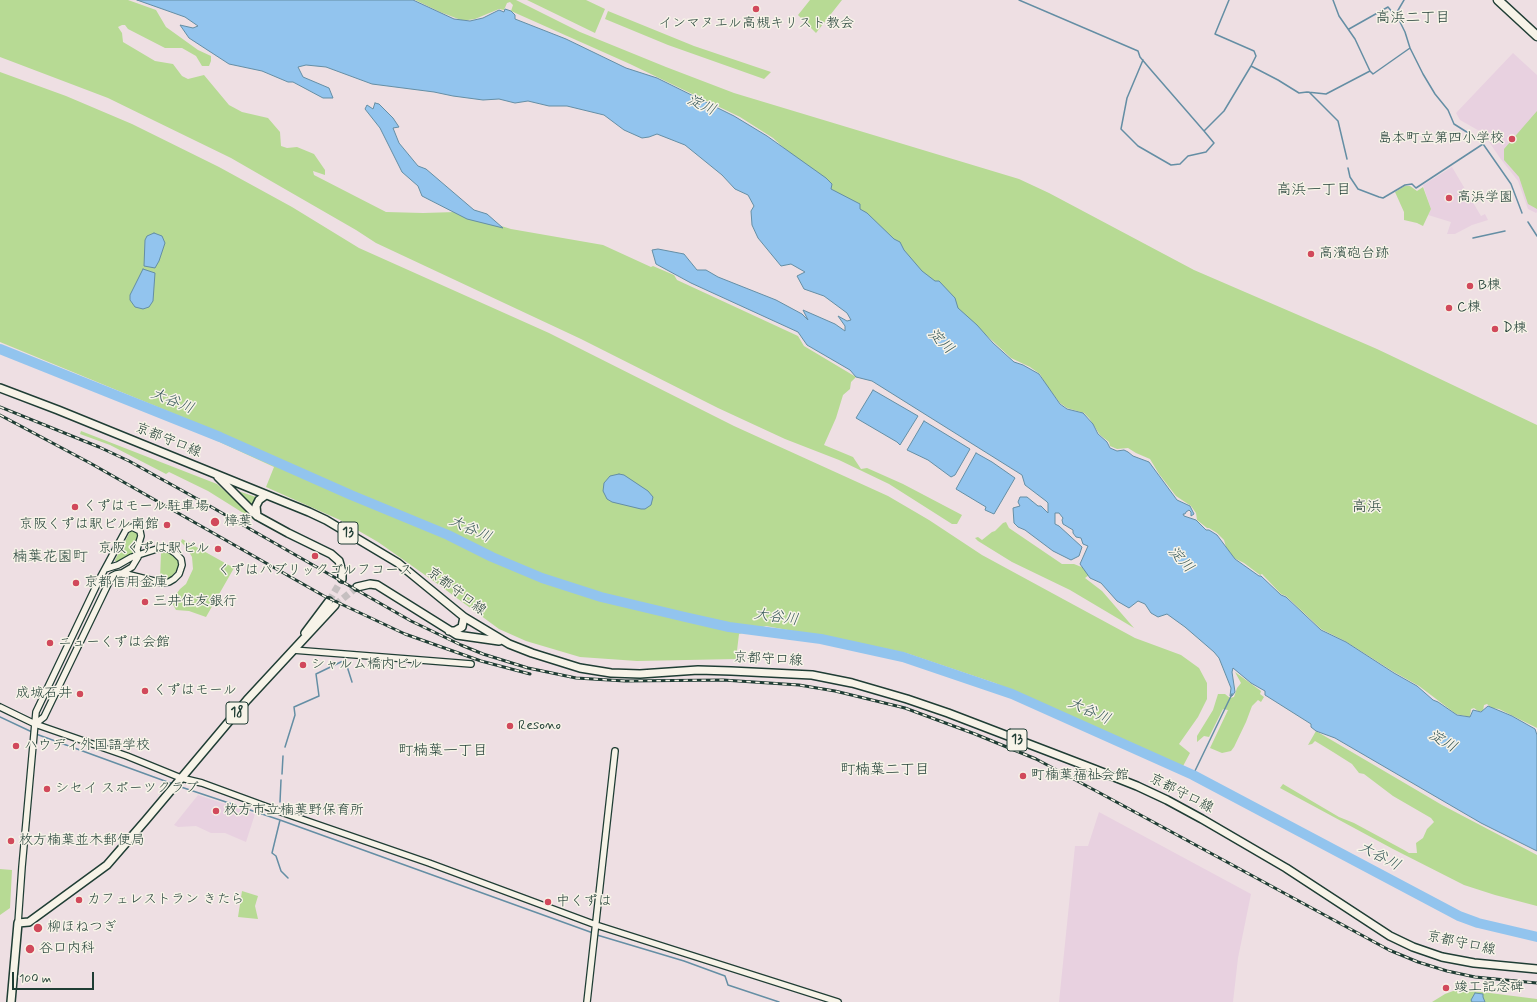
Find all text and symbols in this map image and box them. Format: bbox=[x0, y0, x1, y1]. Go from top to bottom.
marker: インマヌエル高槻キリスト教会 bbox=[751, 4, 761, 14]
district label: 高浜二丁目 bbox=[1376, 10, 1450, 28]
place label: インマヌエル高槻キリスト教会 bbox=[658, 16, 854, 32]
water label: 淀川 bbox=[684, 92, 718, 120]
place label: 島本町立第四小学校 bbox=[1378, 131, 1504, 147]
marker: 島本町立第四小学校 bbox=[1507, 134, 1517, 144]
district label: 高浜一丁目 bbox=[1277, 182, 1351, 200]
place label: 高浜学園 bbox=[1457, 190, 1513, 206]
marker: 高浜学園 bbox=[1444, 193, 1454, 203]
place label: 高濱砲台跡 bbox=[1319, 246, 1389, 262]
marker: 高濱砲台跡 bbox=[1306, 249, 1316, 259]
place label: B棟 bbox=[1478, 278, 1501, 294]
marker: B棟 bbox=[1465, 281, 1475, 291]
place label: C棟 bbox=[1457, 300, 1481, 316]
marker: C棟 bbox=[1444, 303, 1454, 313]
place label: D棟 bbox=[1503, 321, 1527, 337]
marker: D棟 bbox=[1490, 324, 1500, 334]
water label: 淀川 bbox=[923, 325, 957, 359]
water label: 大谷川 bbox=[148, 385, 196, 419]
street label: 京都守口線 bbox=[132, 420, 204, 462]
place label: くずはモール駐車場 bbox=[83, 499, 209, 515]
district label: 高浜 bbox=[1352, 499, 1382, 517]
marker: くずはモール駐車場 bbox=[70, 502, 80, 512]
water label: 大谷川 bbox=[446, 513, 494, 547]
place label: 樟葉 bbox=[224, 514, 252, 530]
marker: 樟葉 bbox=[209, 516, 221, 528]
place label: 京阪くずは駅ビル南館 bbox=[19, 517, 159, 533]
marker: 京阪くずは駅ビル南館 bbox=[162, 520, 172, 530]
road number: 13 bbox=[338, 522, 358, 544]
place label: 京阪くずは駅ビル bbox=[98, 541, 210, 557]
water label: 淀川 bbox=[1163, 543, 1197, 577]
marker: 京阪くずは駅ビル bbox=[213, 544, 223, 554]
district label: 楠葉花園町 bbox=[13, 549, 87, 567]
marker: くずはパブリックゴルフコース bbox=[310, 551, 320, 561]
place label: くずはパブリックゴルフコース bbox=[217, 563, 413, 579]
street label: 京都守口線 bbox=[423, 564, 489, 620]
place label: 京都信用金庫 bbox=[84, 575, 168, 591]
marker: 京都信用金庫 bbox=[71, 578, 81, 588]
place label: 三井住友銀行 bbox=[153, 594, 237, 610]
marker: 三井住友銀行 bbox=[140, 597, 150, 607]
water label: 大谷川 bbox=[752, 606, 800, 630]
place label: ニューくずは会館 bbox=[58, 635, 170, 651]
marker: ニューくずは会館 bbox=[45, 638, 55, 648]
street label: 京都守口線 bbox=[733, 650, 803, 670]
place label: シャルム橋内ビル bbox=[311, 657, 423, 673]
marker: シャルム橋内ビル bbox=[298, 660, 308, 670]
place label: くずはモール bbox=[153, 683, 237, 699]
place label: 成城石井 bbox=[16, 686, 72, 702]
marker: くずはモール bbox=[140, 686, 150, 696]
marker: 成城石井 bbox=[75, 689, 85, 699]
water label: 大谷川 bbox=[1065, 695, 1113, 729]
road number: 18 bbox=[226, 702, 248, 724]
place label: Resono bbox=[518, 718, 561, 734]
marker: Resono bbox=[505, 721, 515, 731]
water label: 淀川 bbox=[1425, 727, 1459, 757]
road number: 13 bbox=[1007, 729, 1027, 751]
place label: ハウディ外国語学校 bbox=[24, 738, 150, 754]
marker: ハウディ外国語学校 bbox=[11, 741, 21, 751]
district label: 町楠葉一丁目 bbox=[398, 743, 488, 761]
district label: 町楠葉二丁目 bbox=[840, 762, 930, 780]
place label: 町楠葉福祉会館 bbox=[1031, 768, 1129, 784]
marker: 町楠葉福祉会館 bbox=[1018, 771, 1028, 781]
street label: 京都守口線 bbox=[1146, 771, 1216, 817]
place label: シセイ スポーツクラブ bbox=[55, 781, 199, 797]
marker: シセイ スポーツクラブ bbox=[42, 784, 52, 794]
place label: 枚方市立楠葉野保育所 bbox=[224, 803, 364, 819]
marker: 枚方市立楠葉野保育所 bbox=[211, 806, 221, 816]
place label: 枚方楠葉並木郵便局 bbox=[19, 833, 145, 849]
marker: 枚方楠葉並木郵便局 bbox=[6, 836, 16, 846]
water label: 大谷川 bbox=[1355, 838, 1403, 876]
place label: カフェレストラン きたら bbox=[87, 892, 245, 908]
place label: 中くずは bbox=[556, 894, 612, 910]
marker: カフェレストラン きたら bbox=[74, 895, 84, 905]
marker: 中くずは bbox=[543, 897, 553, 907]
place label: 柳ほねつぎ bbox=[47, 920, 117, 936]
marker: 柳ほねつぎ bbox=[32, 922, 44, 934]
street label: 京都守口線 bbox=[1425, 929, 1497, 959]
place label: 谷口内科 bbox=[39, 941, 95, 957]
marker: 谷口内科 bbox=[24, 943, 36, 955]
scale bar bbox=[14, 964, 96, 990]
text: 100 m bbox=[19, 971, 51, 987]
place label: 竣工記念碑 bbox=[1454, 980, 1524, 996]
marker: 竣工記念碑 bbox=[1441, 983, 1451, 993]

